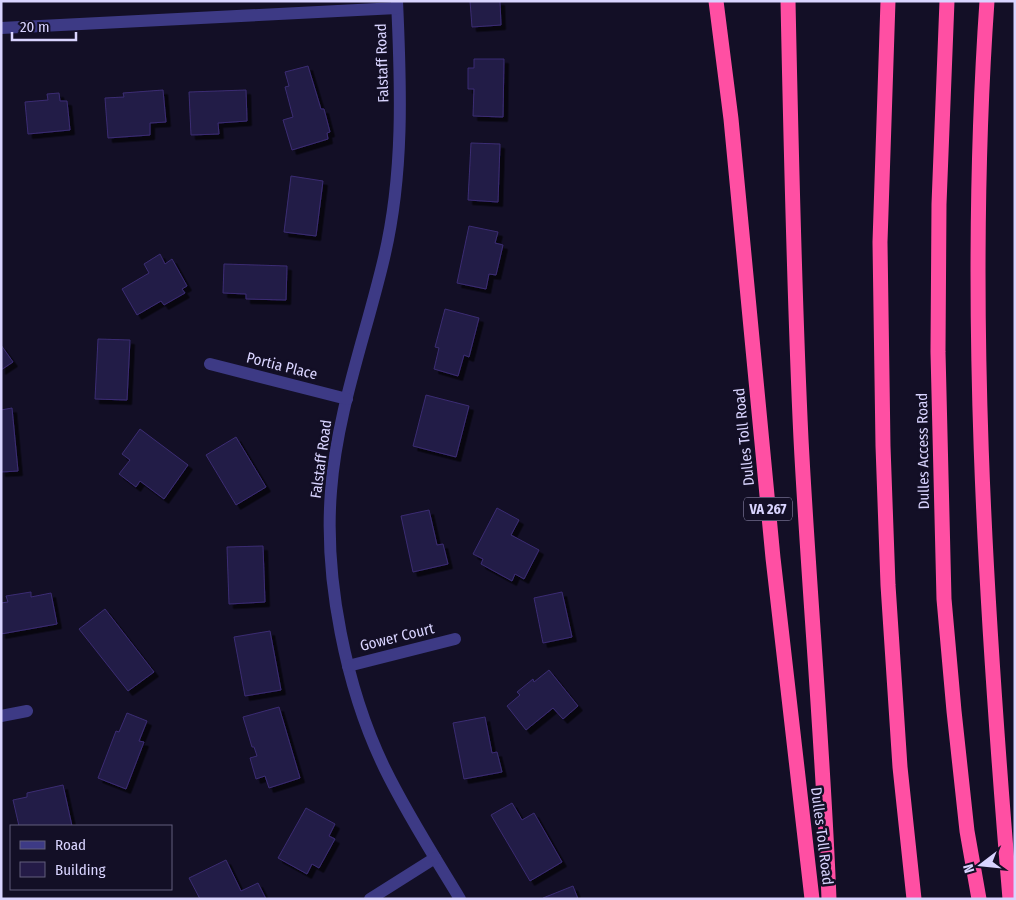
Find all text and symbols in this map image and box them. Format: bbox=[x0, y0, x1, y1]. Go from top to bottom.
scale bar bbox=[12, 10, 76, 42]
text: 20 m bbox=[20, 18, 50, 36]
street label: Falstaff Road bbox=[372, 23, 392, 103]
street label: Portia Place bbox=[245, 348, 319, 384]
street label: Dulles Toll Road bbox=[730, 387, 758, 487]
street label: Dulles Access Road bbox=[913, 393, 933, 509]
street label: Falstaff Road bbox=[307, 419, 335, 499]
road number: VA 267 bbox=[744, 498, 792, 520]
street label: Gower Court bbox=[358, 619, 436, 655]
street label: Dulles Toll Road bbox=[807, 786, 837, 886]
legend bbox=[10, 825, 172, 890]
text: Road bbox=[55, 836, 86, 854]
north arrow bbox=[956, 840, 1006, 890]
text: Building bbox=[55, 861, 106, 879]
text: N bbox=[960, 862, 978, 875]

